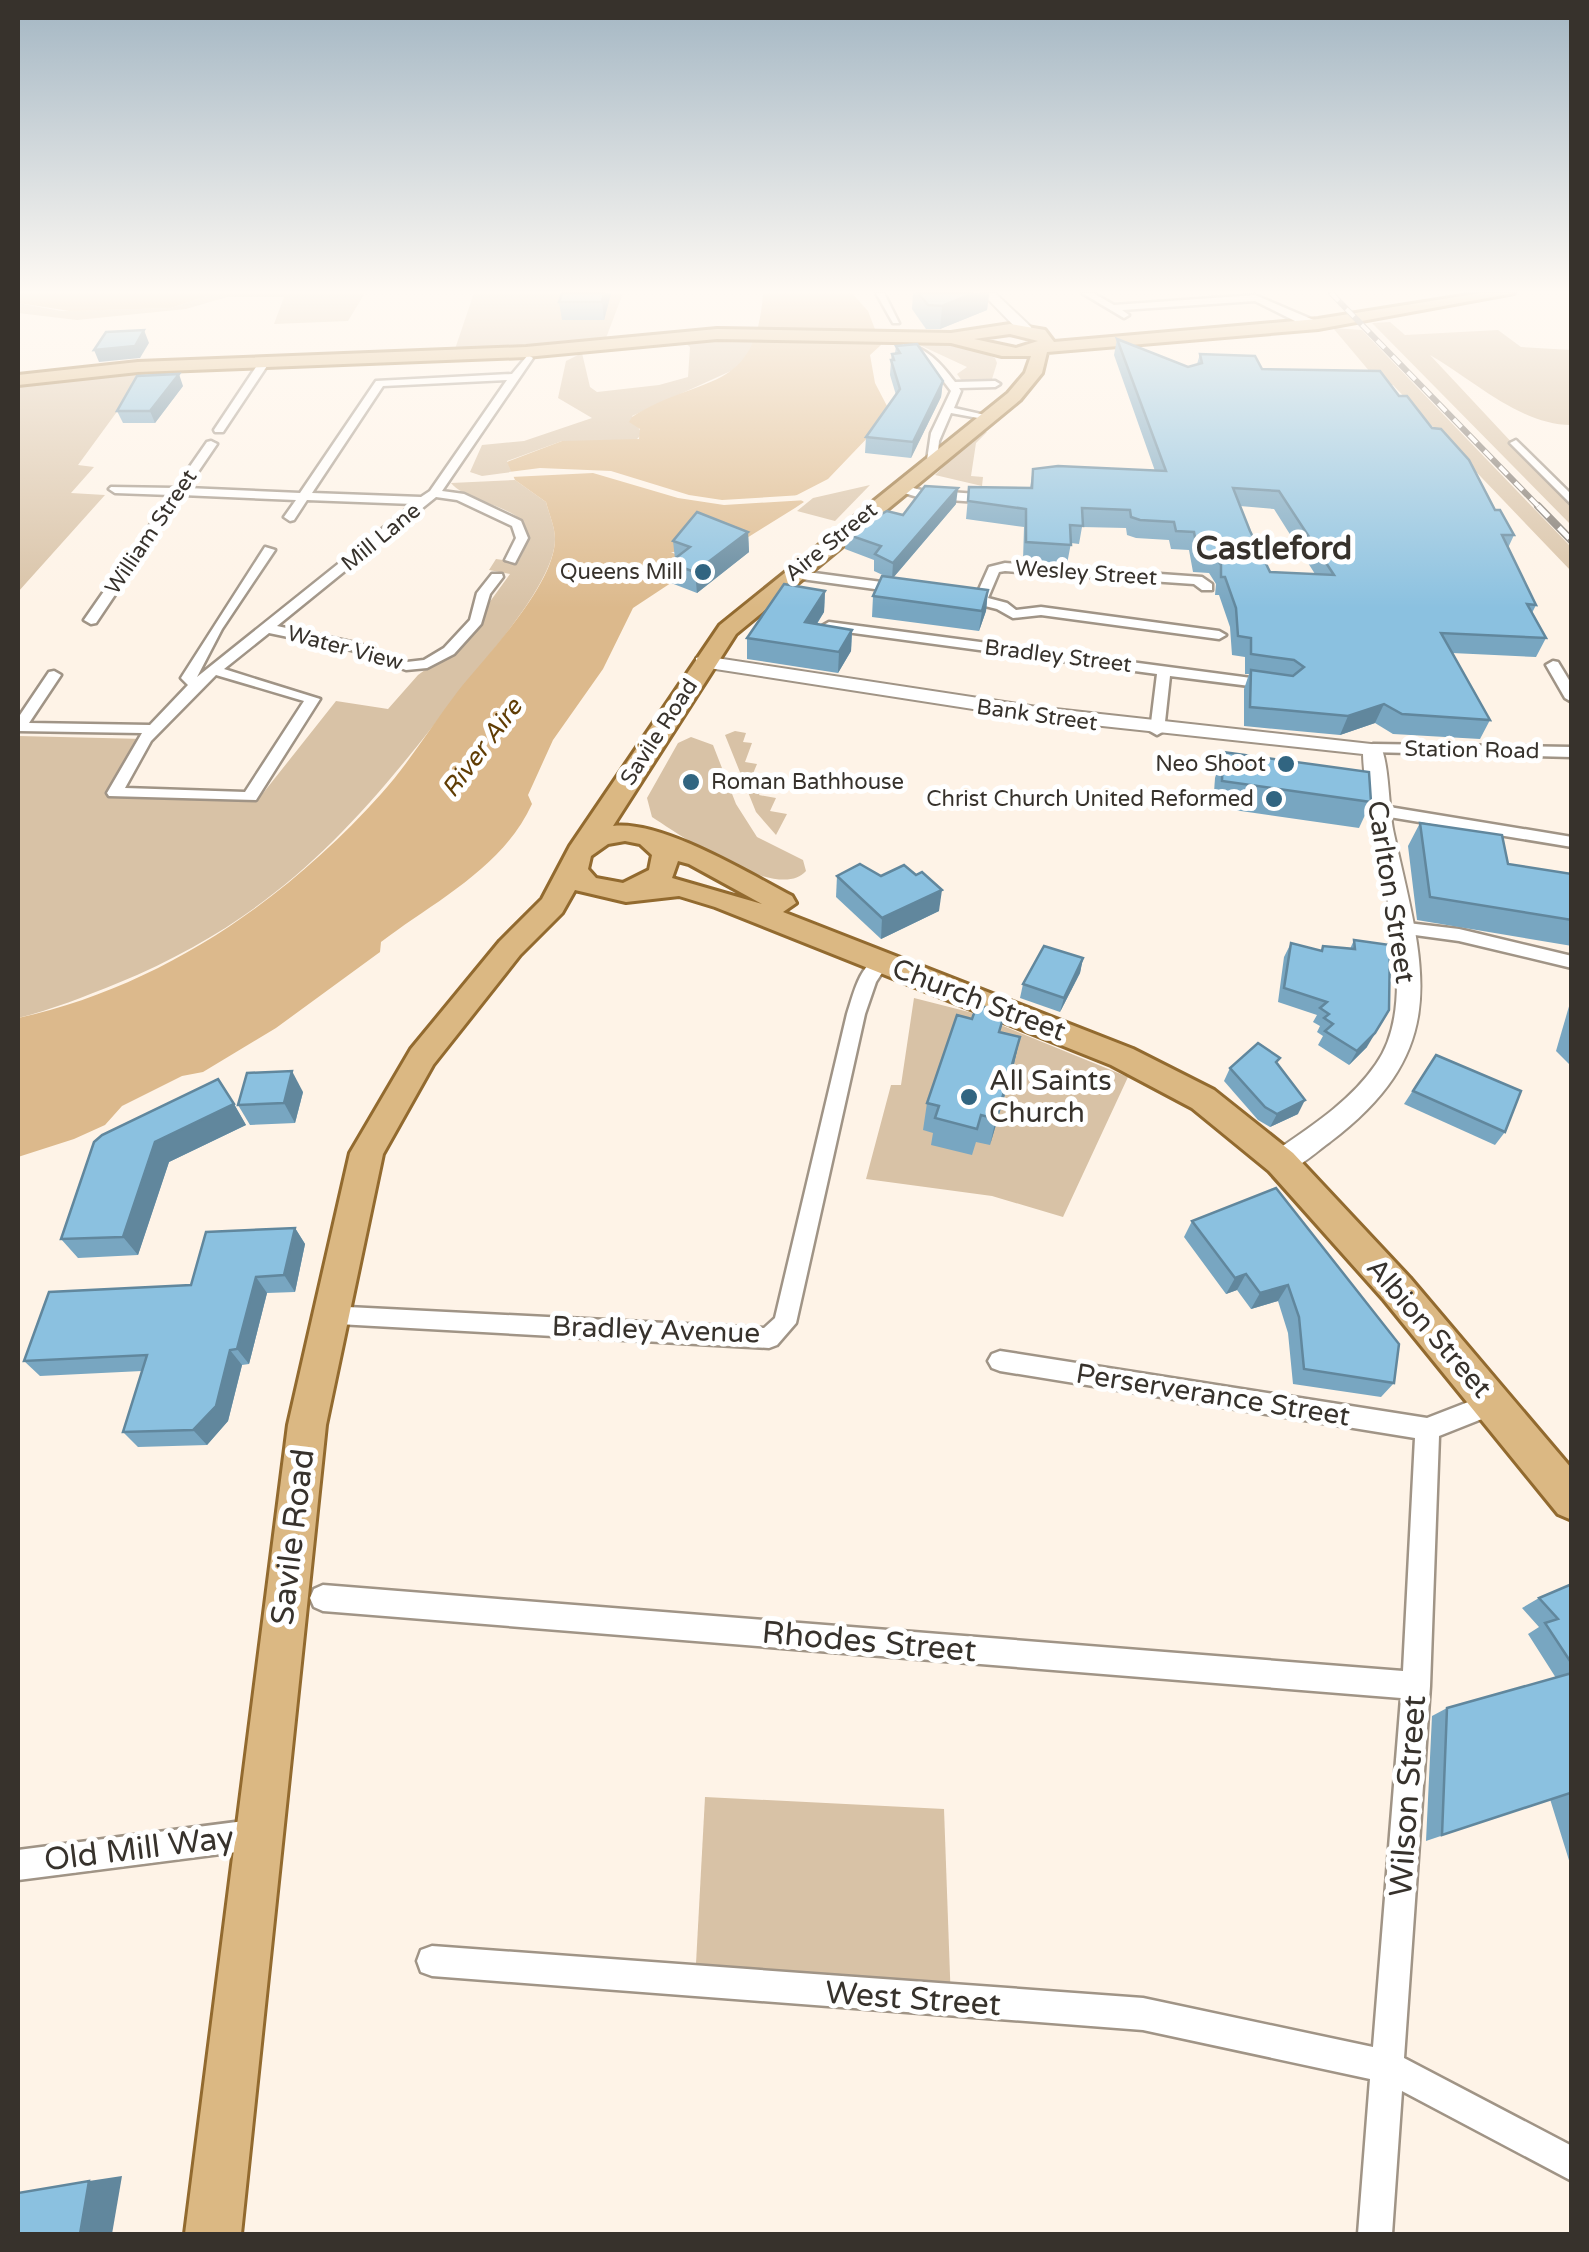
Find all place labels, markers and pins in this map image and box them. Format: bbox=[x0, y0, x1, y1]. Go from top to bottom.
place label: Queens Mill bbox=[560, 559, 683, 585]
marker: Queens Mill bbox=[692, 561, 714, 583]
place label: Neo Shoot bbox=[1155, 751, 1266, 777]
marker: Neo Shoot bbox=[1275, 753, 1297, 775]
place label: Roman Bathhouse bbox=[711, 769, 904, 795]
marker: Roman Bathhouse bbox=[680, 771, 702, 793]
place label: Christ Church United Reformed bbox=[926, 786, 1254, 812]
marker: Christ Church United Reformed bbox=[1263, 788, 1285, 810]
place label: All Saints Church bbox=[989, 1064, 1112, 1130]
marker: All Saints Church bbox=[958, 1086, 980, 1108]

